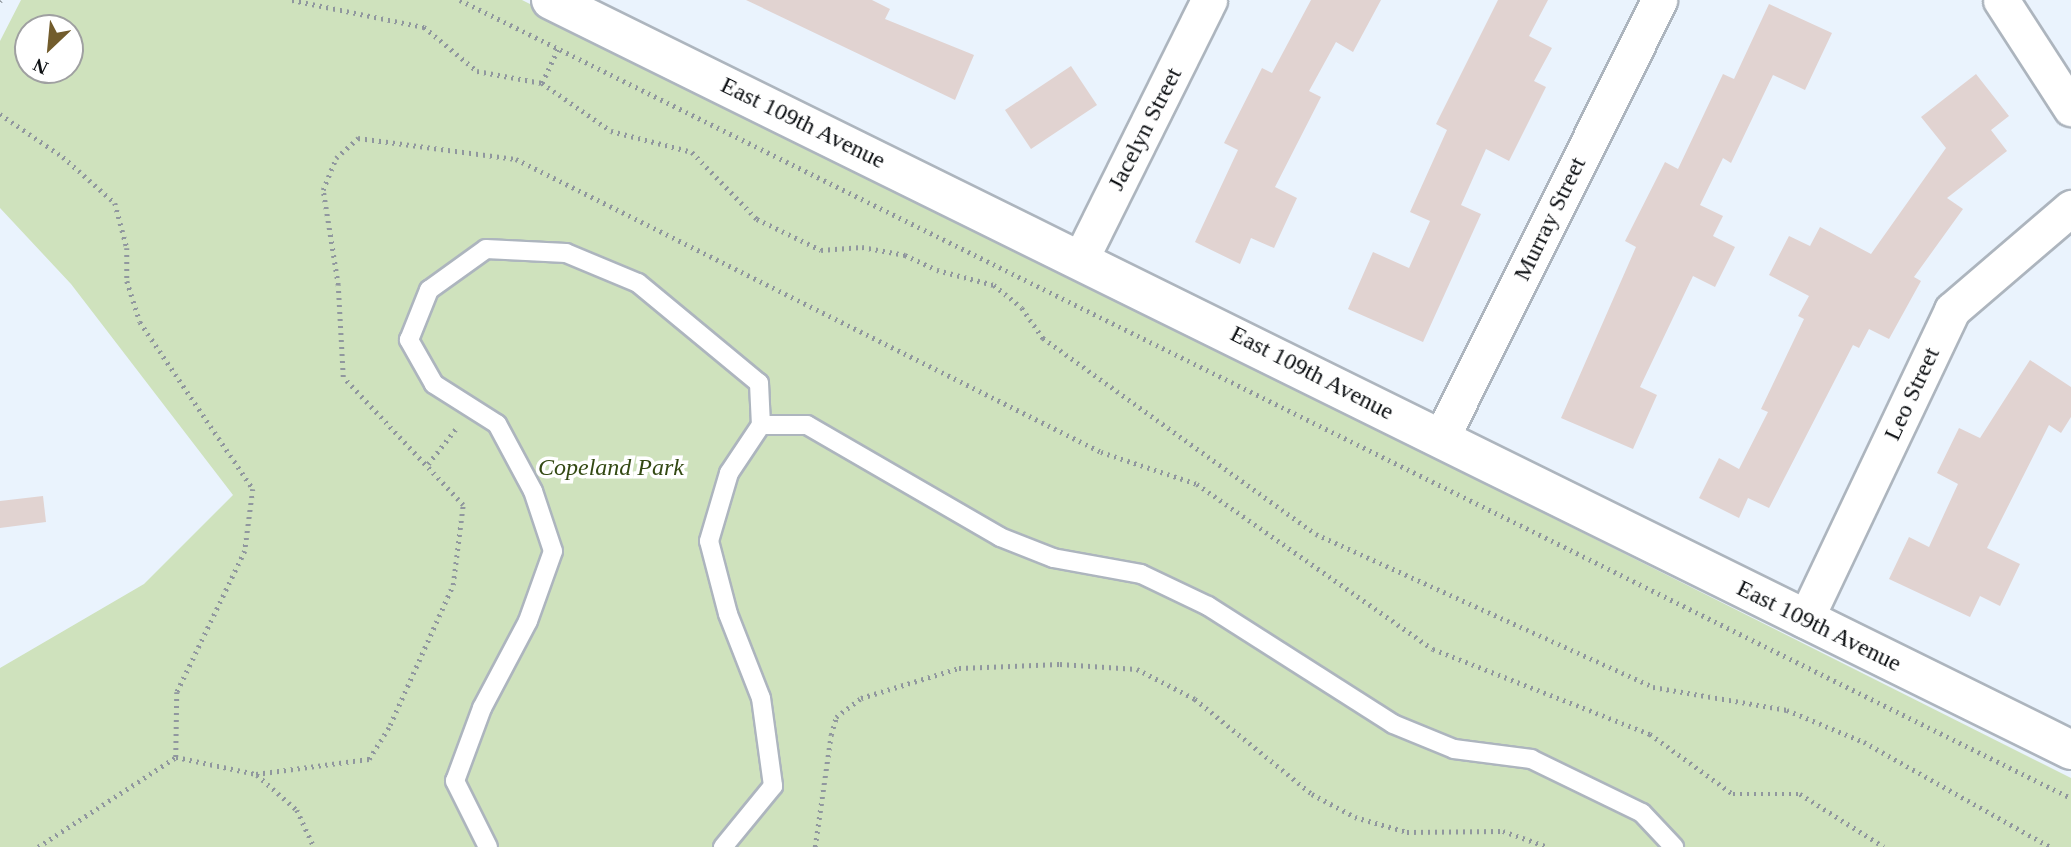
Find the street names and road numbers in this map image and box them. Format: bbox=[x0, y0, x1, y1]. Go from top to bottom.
street label: Jacelyn Street bbox=[1102, 63, 1188, 195]
street label: East 109th Avenue bbox=[715, 70, 891, 176]
street label: Murray Street bbox=[1508, 152, 1592, 286]
street label: East 109th Avenue bbox=[1225, 319, 1399, 427]
street label: Leo Street bbox=[1878, 343, 1946, 445]
street label: East 109th Avenue bbox=[1731, 573, 1907, 679]

